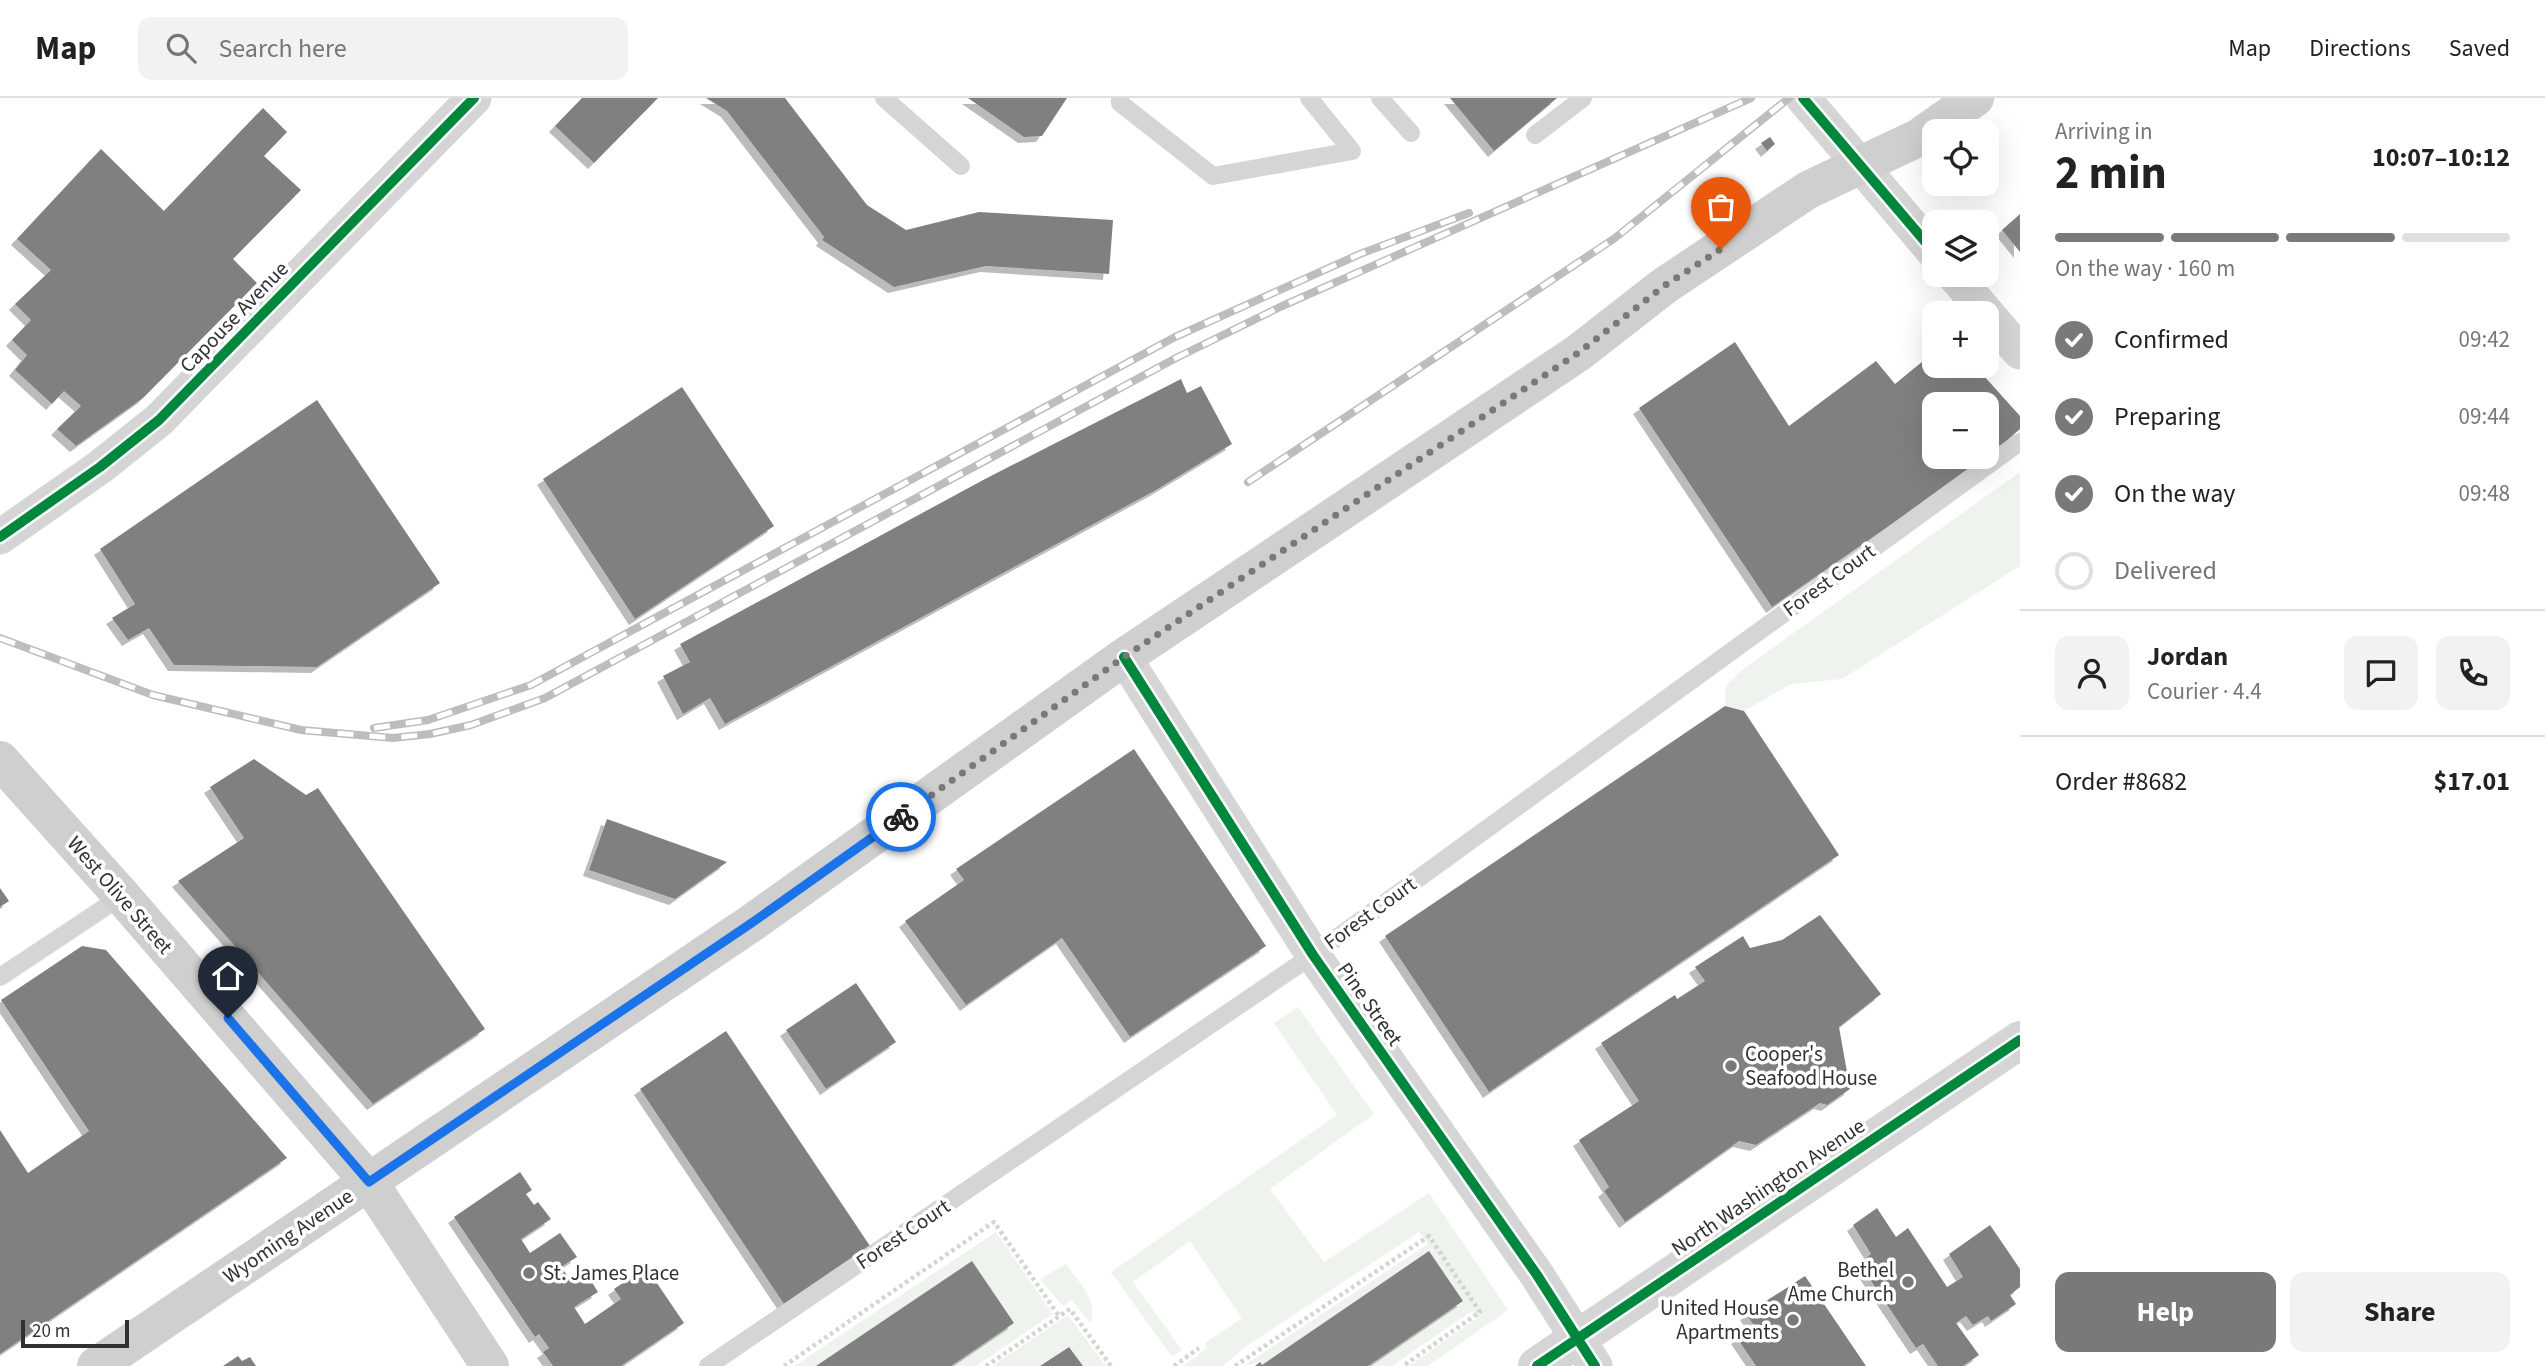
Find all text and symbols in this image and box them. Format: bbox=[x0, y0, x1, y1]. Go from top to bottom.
search box bbox=[138, 17, 628, 80]
text: Map bbox=[35, 25, 96, 72]
icon: search bbox=[162, 29, 200, 67]
text: Search here bbox=[218, 30, 347, 67]
text: Map bbox=[2228, 31, 2271, 66]
text: Directions bbox=[2309, 31, 2411, 66]
text: Saved bbox=[2449, 31, 2510, 66]
text: Arriving in bbox=[2055, 115, 2153, 148]
map controls bbox=[1922, 119, 1999, 469]
button: locate bbox=[1922, 119, 1999, 196]
text: 10:07–10:12 bbox=[2372, 139, 2510, 176]
text: 2 min bbox=[2055, 141, 2167, 206]
pin bbox=[1691, 177, 1751, 249]
icon: bag bbox=[1702, 188, 1740, 226]
button: layers bbox=[1922, 210, 1999, 287]
text: On the way · 160 m bbox=[2055, 252, 2235, 285]
street label: Capouse Avenue bbox=[173, 254, 295, 380]
button: + bbox=[1922, 301, 1999, 378]
icon: check bbox=[2055, 321, 2093, 359]
text: Confirmed bbox=[2114, 321, 2229, 358]
text: 09:42 bbox=[2459, 323, 2510, 356]
button: − bbox=[1922, 392, 1999, 469]
icon: check bbox=[2055, 398, 2093, 436]
text: Preparing bbox=[2114, 398, 2220, 435]
text: 09:44 bbox=[2459, 400, 2510, 433]
icon: check bbox=[2055, 475, 2093, 513]
text: On the way bbox=[2114, 475, 2235, 512]
text: 09:48 bbox=[2459, 477, 2510, 510]
street label: Forest Court bbox=[1777, 536, 1881, 624]
text: Delivered bbox=[2114, 552, 2217, 589]
button: person bbox=[2055, 636, 2129, 710]
button: chat bbox=[2344, 636, 2418, 710]
button: phone bbox=[2436, 636, 2510, 710]
text: Jordan bbox=[2147, 638, 2228, 675]
text: Courier · 4.4 bbox=[2147, 675, 2262, 708]
text: Order #8682 bbox=[2055, 763, 2187, 800]
text: $17.01 bbox=[2434, 763, 2510, 800]
courier bbox=[866, 782, 936, 852]
icon: bike bbox=[882, 798, 920, 836]
street label: West Olive Street bbox=[60, 829, 180, 961]
street label: Forest Court bbox=[1318, 869, 1422, 957]
pin bbox=[198, 946, 258, 1018]
street label: Pine Street bbox=[1330, 956, 1410, 1052]
icon: home bbox=[209, 957, 247, 995]
place label: Cooper's Seafood House bbox=[1745, 1039, 1877, 1093]
marker: Cooper's Seafood House bbox=[1723, 1058, 1739, 1074]
street label: North Washington Avenue bbox=[1665, 1111, 1871, 1263]
street label: Wyoming Avenue bbox=[217, 1181, 359, 1291]
street label: Forest Court bbox=[850, 1191, 956, 1277]
place label: Bethel Ame Church bbox=[1788, 1255, 1894, 1309]
place label: St. James Place bbox=[543, 1258, 679, 1288]
marker: St. James Place bbox=[521, 1265, 537, 1281]
button: Help bbox=[2055, 1272, 2276, 1352]
button: Share bbox=[2290, 1272, 2510, 1352]
marker: Bethel Ame Church bbox=[1900, 1274, 1916, 1290]
place label: United House Apartments bbox=[1660, 1293, 1779, 1347]
marker: United House Apartments bbox=[1785, 1312, 1801, 1328]
scale bar bbox=[21, 1317, 130, 1349]
text: 20 m bbox=[32, 1318, 70, 1345]

